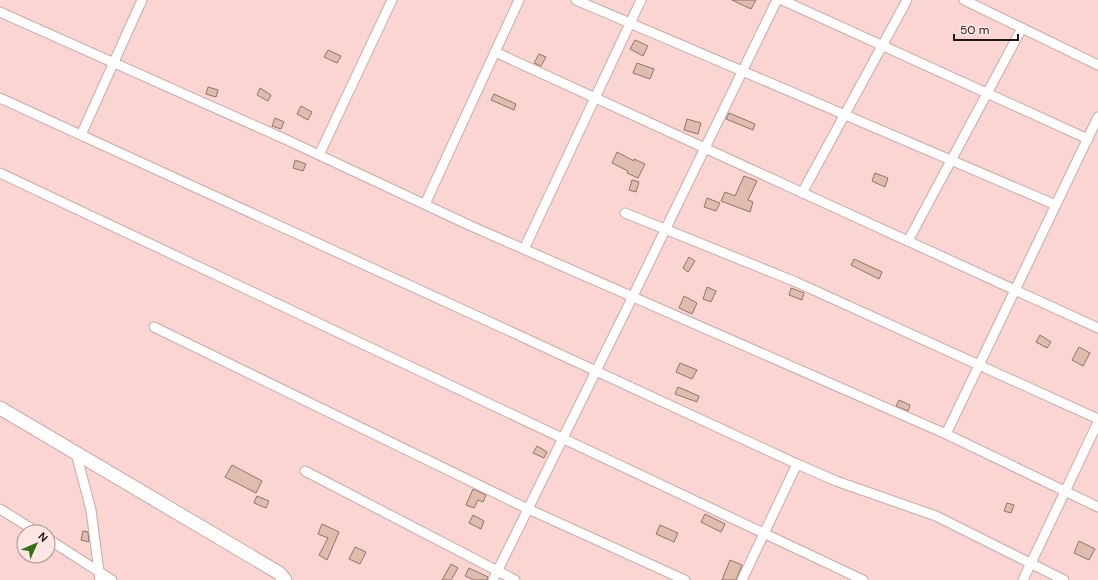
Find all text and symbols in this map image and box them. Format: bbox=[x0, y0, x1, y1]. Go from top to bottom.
scale bar bbox=[954, 16, 1018, 42]
text: 50 m bbox=[960, 22, 989, 38]
north arrow bbox=[16, 524, 56, 564]
text: N bbox=[35, 529, 51, 545]

